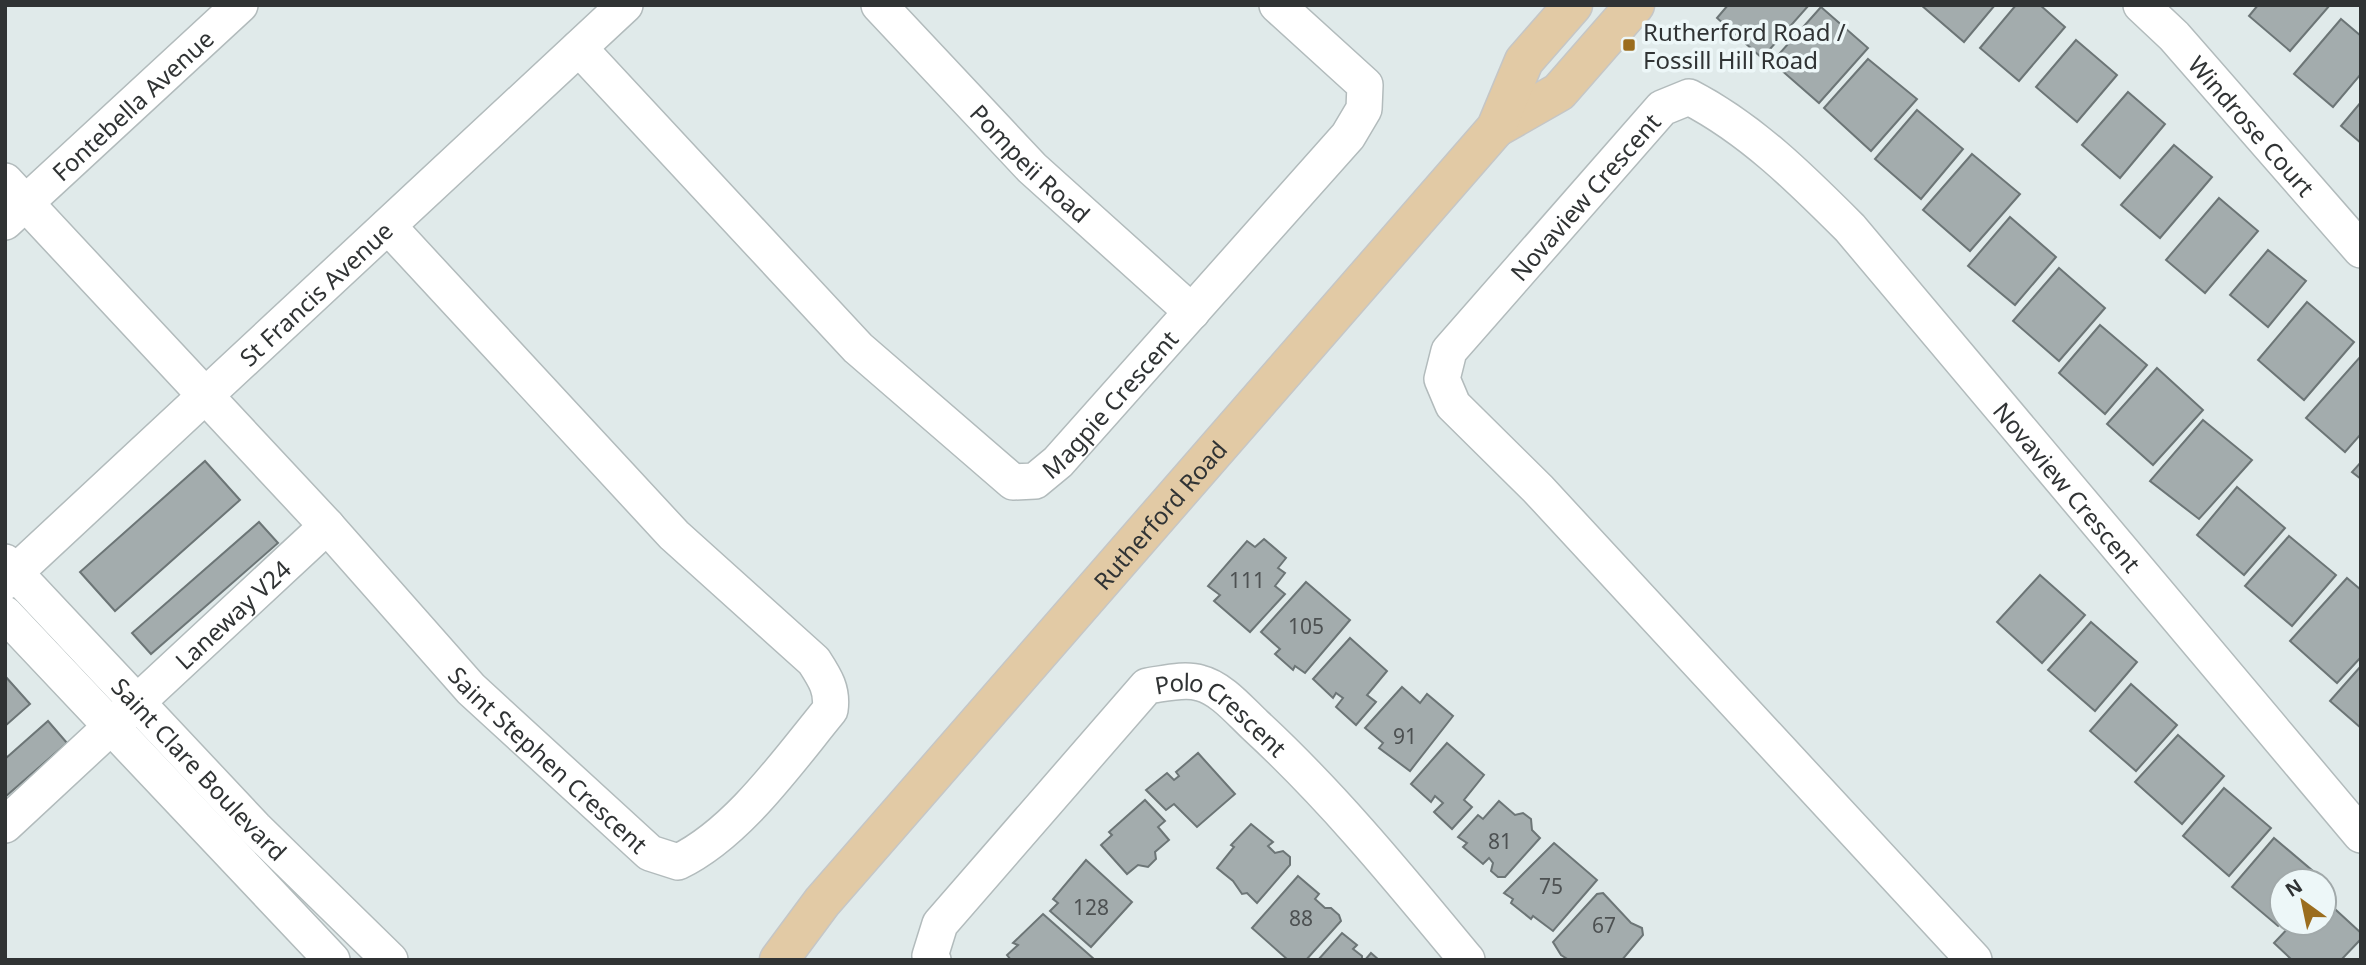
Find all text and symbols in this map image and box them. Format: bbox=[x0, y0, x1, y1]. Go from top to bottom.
place label: Rutherford Road / Fossill Hill Road bbox=[1643, 15, 1846, 76]
street label: Fontebella Avenue bbox=[44, 22, 220, 188]
marker: Rutherford Road / Fossill Hill Road bbox=[1621, 37, 1637, 53]
street label: Windrose Court bbox=[2182, 48, 2323, 203]
street label: Pompeii Road bbox=[963, 96, 1098, 229]
street label: Novaview Crescent bbox=[1502, 105, 1667, 287]
street label: St Francis Avenue bbox=[232, 214, 399, 373]
street label: Magpie Crescent bbox=[1034, 322, 1185, 486]
street label: Novaview Crescent bbox=[1986, 394, 2149, 579]
street label: Rutherford Road bbox=[1085, 433, 1233, 596]
street label: Laneway V24 bbox=[167, 552, 297, 676]
house number: 111 bbox=[1229, 566, 1265, 594]
house number: 105 bbox=[1288, 612, 1324, 640]
street label: Saint Stephen Crescent bbox=[442, 659, 656, 860]
street label: Polo Crescent bbox=[1152, 664, 1295, 764]
street label: Saint Clare Boulevard bbox=[105, 670, 295, 867]
house number: 91 bbox=[1393, 722, 1417, 750]
house number: 81 bbox=[1488, 827, 1512, 855]
north arrow bbox=[2268, 867, 2338, 937]
house number: 75 bbox=[1539, 872, 1563, 900]
text: N bbox=[2280, 873, 2307, 903]
house number: 128 bbox=[1073, 893, 1109, 921]
house number: 88 bbox=[1289, 904, 1313, 932]
house number: 67 bbox=[1592, 911, 1616, 939]

